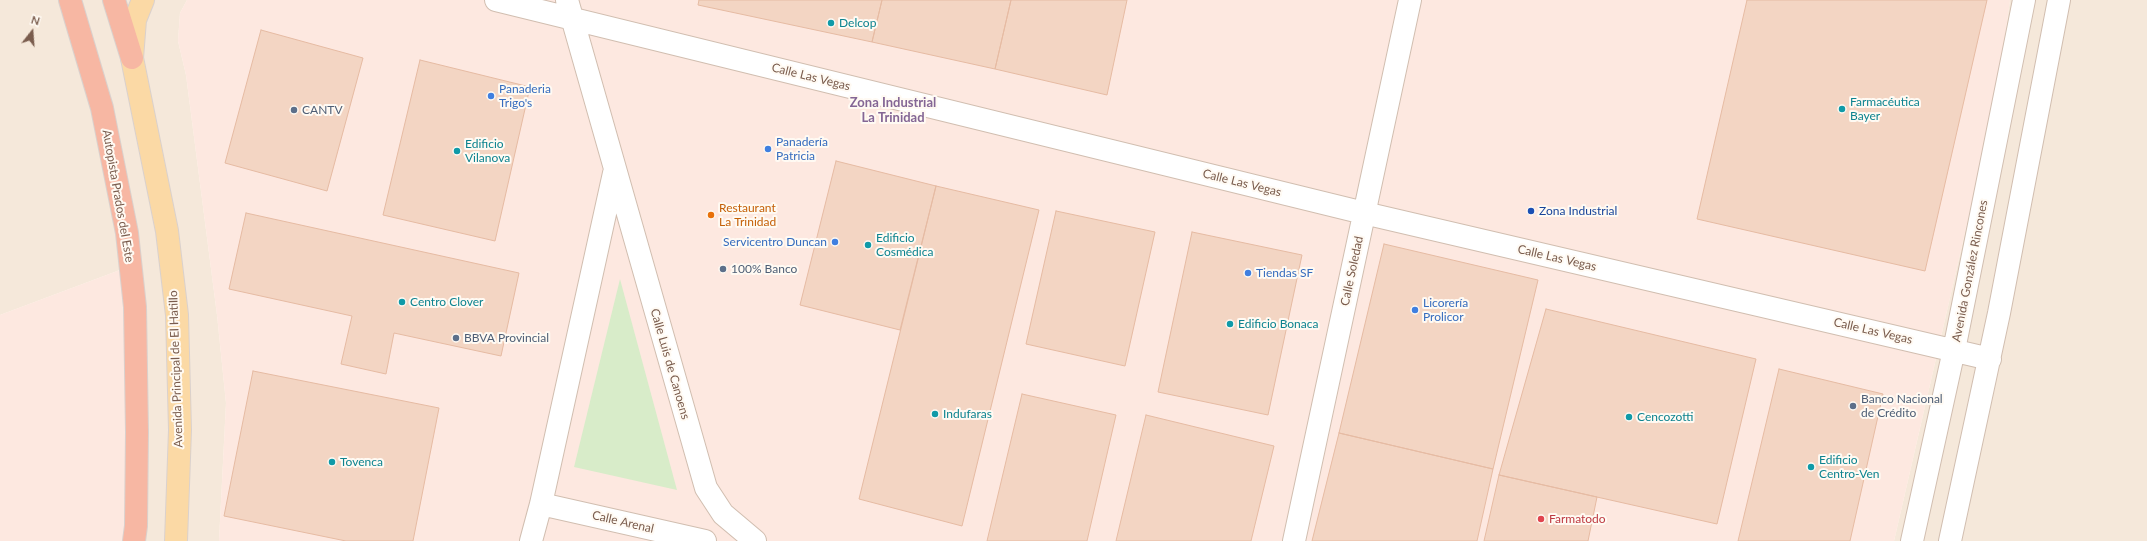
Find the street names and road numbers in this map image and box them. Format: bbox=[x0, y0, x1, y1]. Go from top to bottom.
street label: Calle Las Vegas bbox=[770, 60, 852, 94]
street label: Autopista Prados del Este bbox=[99, 128, 137, 264]
street label: Calle Las Vegas bbox=[1201, 166, 1283, 200]
street label: Avenida González Rincones bbox=[1949, 199, 1991, 343]
street label: Calle Soledad bbox=[1338, 235, 1366, 307]
street label: Calle Las Vegas bbox=[1516, 242, 1598, 274]
street label: Avenida Principal de El Hatillo bbox=[166, 290, 186, 448]
street label: Calle Luis de Canoens bbox=[647, 307, 693, 421]
street label: Calle Las Vegas bbox=[1832, 315, 1914, 347]
street label: Calle Arenal bbox=[591, 508, 655, 536]

